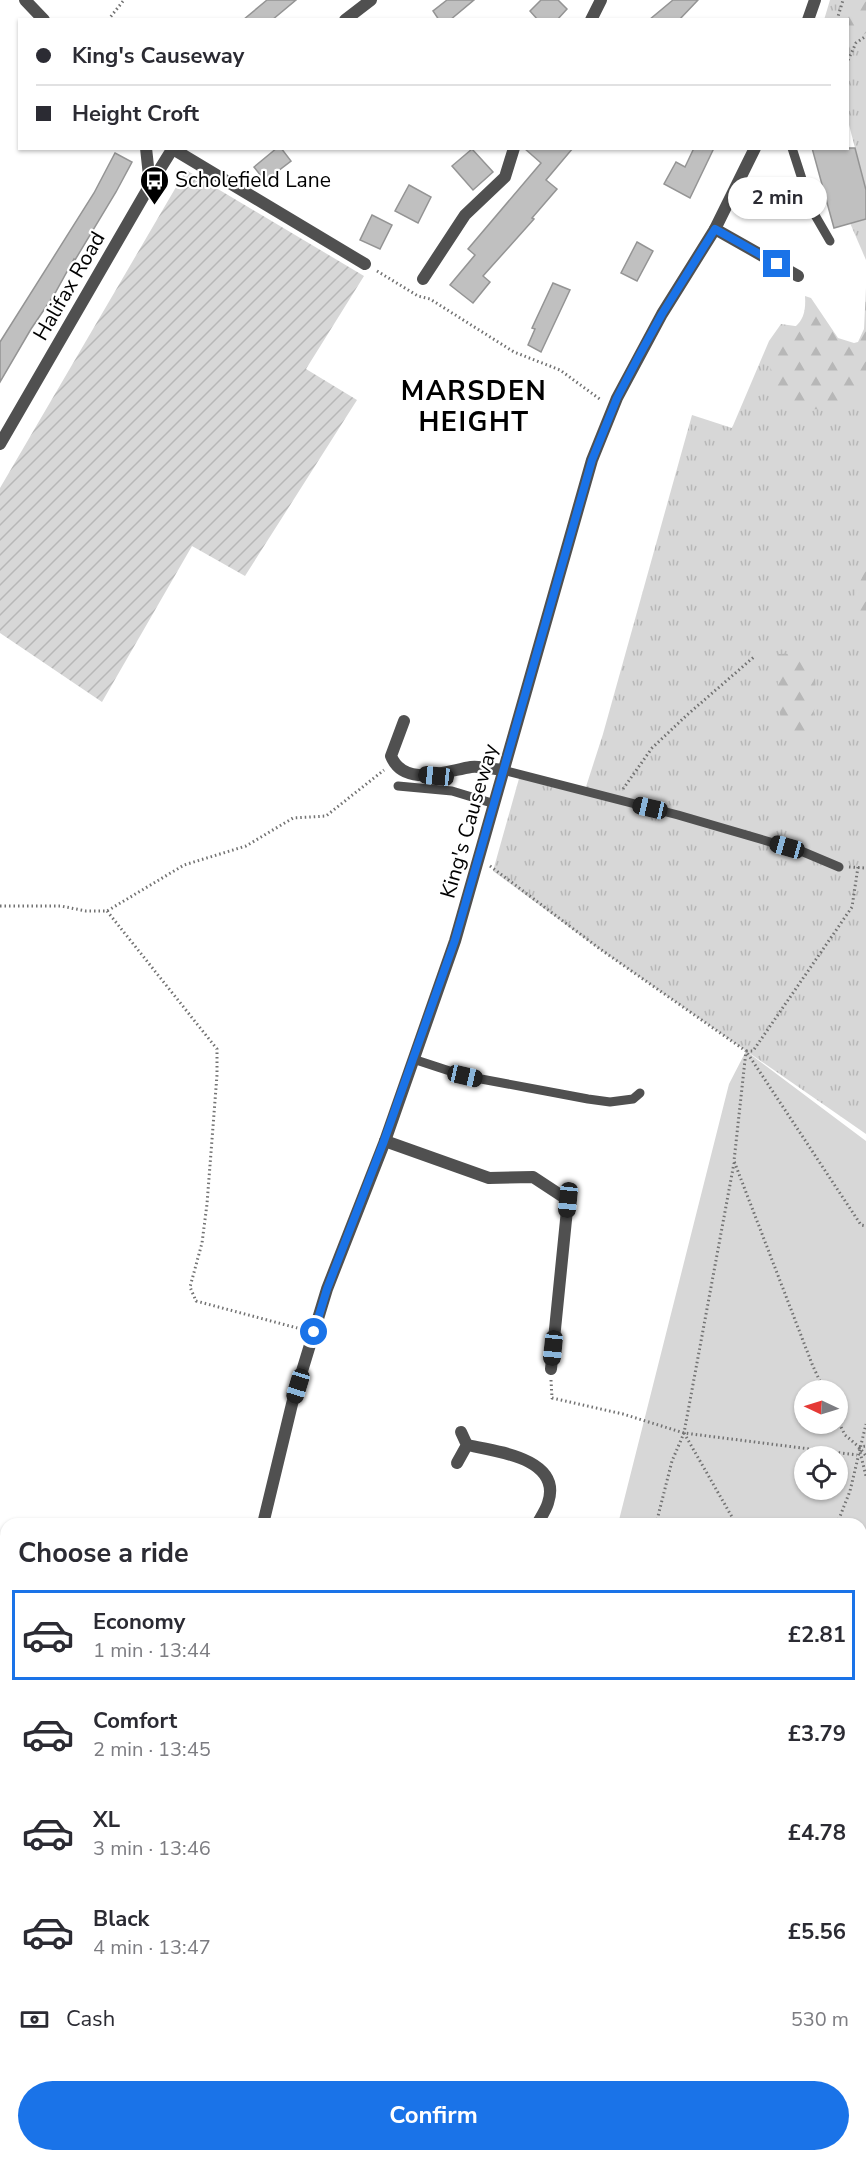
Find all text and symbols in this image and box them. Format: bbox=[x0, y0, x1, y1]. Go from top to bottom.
text: King's Causeway bbox=[72, 41, 244, 71]
text: Height Croft bbox=[72, 99, 199, 129]
bus stop icon: Scholefield Lane bbox=[138, 164, 170, 206]
place label: Scholefield Lane bbox=[175, 166, 331, 194]
callout: 2 min bbox=[728, 177, 826, 219]
text: 2 min bbox=[752, 184, 803, 211]
street label: Halifax Road bbox=[27, 226, 111, 346]
route end bbox=[763, 250, 790, 277]
district label: MARSDEN HEIGHT bbox=[401, 373, 547, 441]
street label: King's Causeway bbox=[434, 740, 504, 902]
car bbox=[417, 765, 455, 787]
car bbox=[630, 795, 670, 821]
car bbox=[767, 833, 807, 861]
car bbox=[445, 1063, 485, 1089]
car bbox=[557, 1181, 579, 1219]
route start bbox=[300, 1318, 327, 1345]
car bbox=[542, 1329, 564, 1367]
car bbox=[284, 1366, 312, 1406]
north arrow bbox=[794, 1380, 848, 1434]
map controls bbox=[794, 1380, 848, 1500]
button: locate bbox=[794, 1446, 848, 1500]
text: Choose a ride bbox=[18, 1535, 189, 1572]
text: Economy bbox=[93, 1607, 185, 1637]
icon: car bbox=[21, 1608, 75, 1662]
text: £2.81 bbox=[788, 1620, 846, 1650]
text: 1 min · 13:44 bbox=[93, 1637, 211, 1664]
text: Comfort bbox=[93, 1706, 177, 1736]
icon: car bbox=[21, 1707, 75, 1761]
text: £3.79 bbox=[788, 1719, 846, 1749]
text: 2 min · 13:45 bbox=[93, 1736, 211, 1763]
text: XL bbox=[93, 1805, 120, 1835]
icon: car bbox=[21, 1806, 75, 1860]
text: £4.78 bbox=[788, 1818, 846, 1848]
text: 3 min · 13:46 bbox=[93, 1835, 211, 1862]
text: Black bbox=[93, 1904, 149, 1934]
icon: car bbox=[21, 1905, 75, 1959]
text: £5.56 bbox=[788, 1917, 846, 1947]
text: 4 min · 13:47 bbox=[93, 1934, 211, 1961]
icon: cash bbox=[18, 2003, 51, 2036]
text: Cash bbox=[66, 2004, 115, 2034]
text: 530 m bbox=[791, 2006, 849, 2033]
button: Confirm bbox=[18, 2081, 849, 2150]

